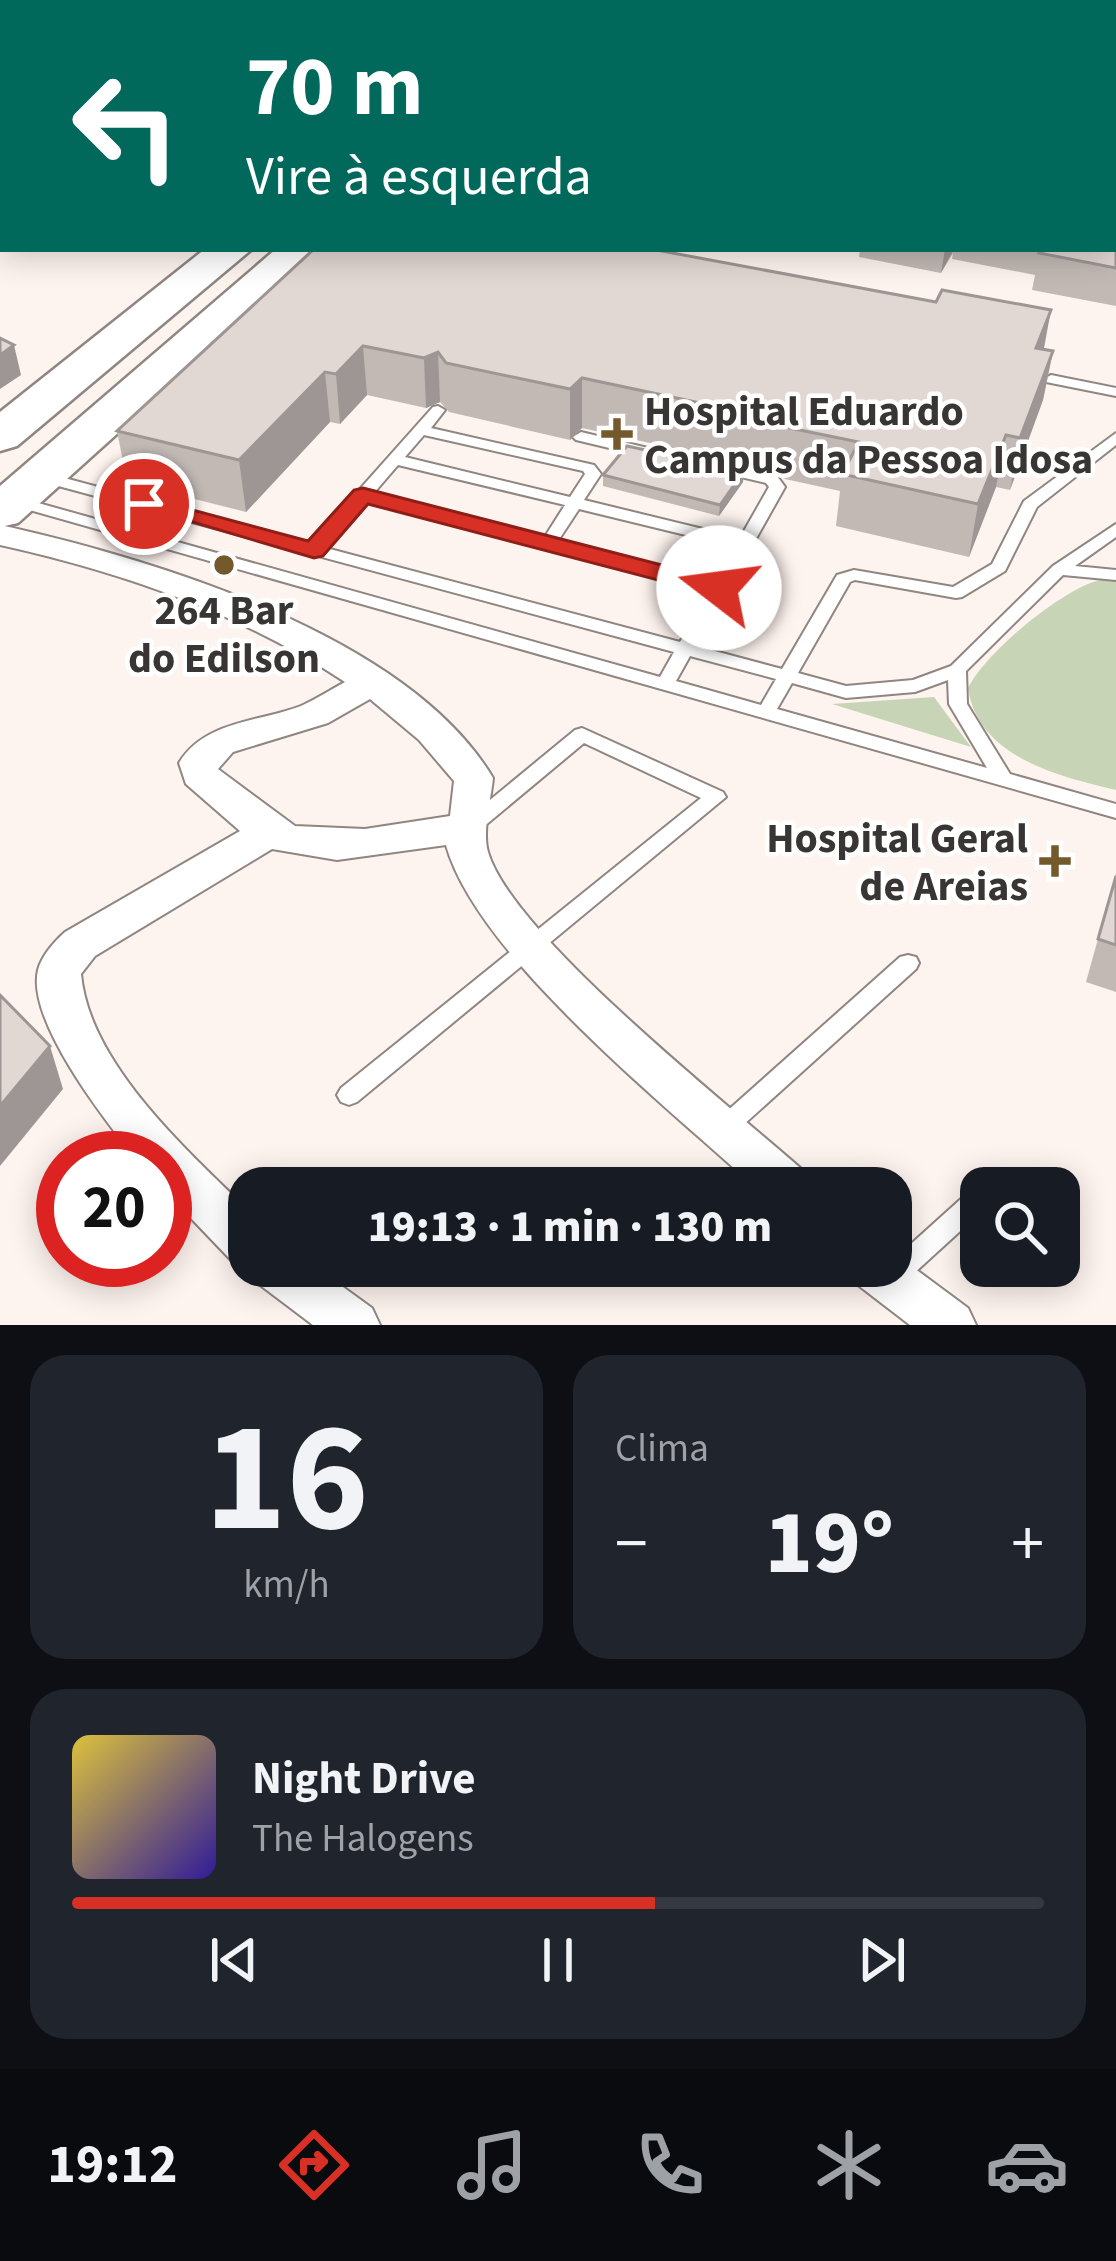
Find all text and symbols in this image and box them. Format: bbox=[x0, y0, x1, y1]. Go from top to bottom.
text: 70 m bbox=[246, 28, 424, 148]
icon: left bbox=[48, 48, 204, 204]
text: Vire à esquerda bbox=[246, 139, 592, 216]
place label: Hospital Eduardo Campus da Pessoa Idosa bbox=[644, 382, 1093, 490]
marker: Hospital Eduardo Campus da Pessoa Idosa bbox=[601, 418, 633, 450]
pin bbox=[93, 453, 195, 555]
icon: arrive bbox=[111, 471, 177, 537]
position arrow bbox=[656, 525, 782, 651]
marker: 264 Bar do Edilson bbox=[211, 552, 237, 578]
place label: 264 Bar do Edilson bbox=[128, 581, 320, 689]
place label: Hospital Geral de Areias bbox=[766, 809, 1028, 917]
marker: Hospital Geral de Areias bbox=[1039, 845, 1071, 877]
speed limit sign: 20 bbox=[36, 1131, 192, 1287]
map controls bbox=[960, 1167, 1080, 1287]
button: search bbox=[960, 1167, 1080, 1287]
text: 19:13 · 1 min · 130 m bbox=[368, 1195, 772, 1259]
text: 16 bbox=[204, 1368, 369, 1590]
text: Clima bbox=[615, 1421, 709, 1477]
text: 19° bbox=[765, 1480, 894, 1608]
text: − bbox=[615, 1497, 648, 1591]
text: + bbox=[1011, 1497, 1044, 1591]
text: km/h bbox=[243, 1557, 330, 1613]
text: Night Drive bbox=[252, 1747, 476, 1811]
text: The Halogens bbox=[252, 1811, 474, 1867]
icon: previous bbox=[201, 1927, 267, 1993]
icon: pause bbox=[525, 1927, 591, 1993]
icon: next bbox=[849, 1927, 915, 1993]
icon: directions bbox=[272, 2123, 356, 2207]
icon: music bbox=[450, 2123, 534, 2207]
icon: phone bbox=[628, 2123, 712, 2207]
icon: climate bbox=[807, 2123, 891, 2207]
icon: car bbox=[985, 2123, 1069, 2207]
text: 19:12 bbox=[47, 2127, 177, 2204]

